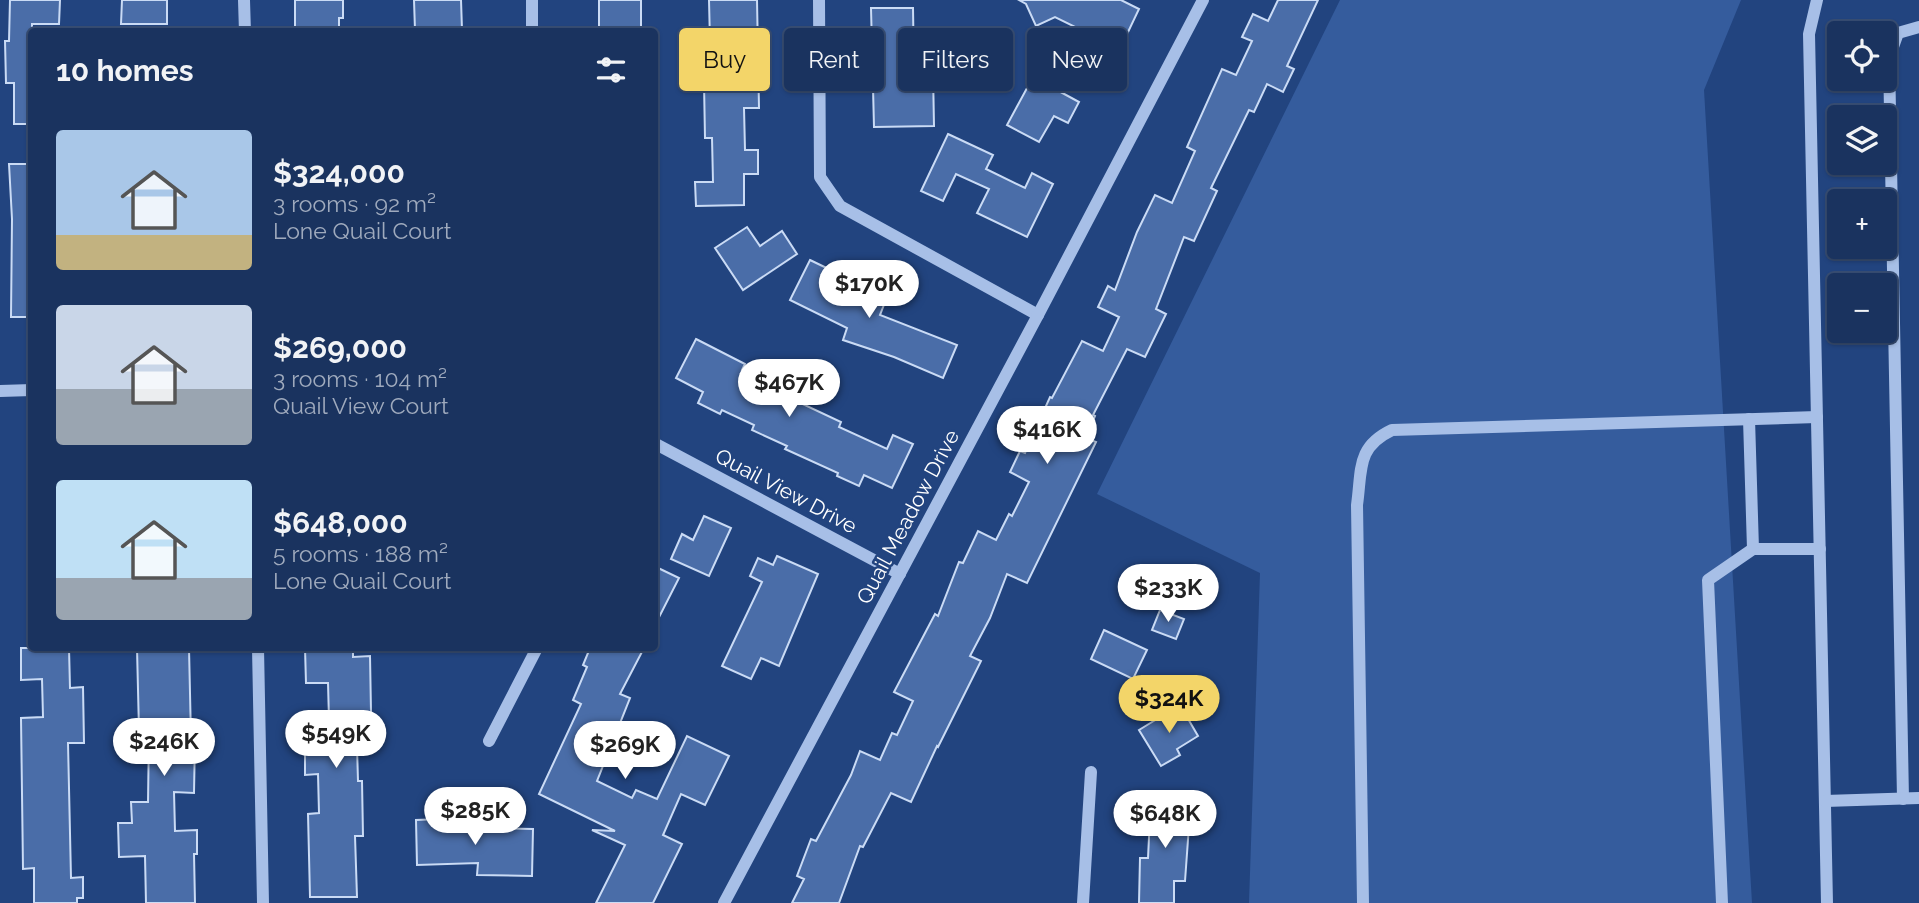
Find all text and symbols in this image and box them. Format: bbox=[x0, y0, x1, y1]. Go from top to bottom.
map controls bbox=[1827, 21, 1897, 343]
button: locate bbox=[1827, 21, 1897, 91]
chip: Buy bbox=[679, 28, 770, 91]
chip: Rent bbox=[784, 28, 884, 91]
chip: Filters bbox=[898, 28, 1013, 91]
chip: New bbox=[1027, 28, 1127, 91]
icon: filters bbox=[592, 51, 630, 89]
text: 10 homes bbox=[56, 53, 193, 88]
button: layers bbox=[1827, 105, 1897, 175]
text: $324,000 bbox=[273, 155, 405, 190]
icon: home bbox=[112, 158, 196, 242]
button: + bbox=[1827, 189, 1897, 259]
text: 3 rooms · 92 m² bbox=[273, 190, 436, 217]
text: Lone Quail Court bbox=[273, 217, 451, 244]
pin: $170K bbox=[820, 260, 918, 320]
text: $170K bbox=[835, 269, 903, 296]
button: − bbox=[1827, 273, 1897, 343]
text: $269,000 bbox=[273, 330, 407, 365]
icon: home bbox=[112, 333, 196, 417]
pin: $467K bbox=[740, 360, 838, 419]
text: 3 rooms · 104 m² bbox=[273, 365, 447, 392]
text: $467K bbox=[754, 368, 824, 395]
text: Quail View Court bbox=[273, 392, 449, 419]
pin: $416K bbox=[998, 406, 1096, 466]
text: $416K bbox=[1013, 415, 1081, 442]
street label: Quail Meadow Drive bbox=[851, 425, 964, 608]
street label: Quail View Drive bbox=[711, 443, 861, 538]
text: $648,000 bbox=[273, 505, 408, 540]
icon: home bbox=[112, 508, 196, 592]
text: 5 rooms · 188 m² bbox=[273, 540, 448, 567]
pin: $233K bbox=[1119, 564, 1217, 624]
text: Lone Quail Court bbox=[273, 567, 451, 594]
text: $233K bbox=[1134, 573, 1202, 600]
pin: $324K bbox=[1120, 676, 1218, 735]
text: $324K bbox=[1135, 684, 1203, 711]
pin: $549K bbox=[287, 710, 385, 770]
pin: $246K bbox=[115, 718, 213, 778]
text: $549K bbox=[301, 719, 371, 746]
pin: $269K bbox=[576, 722, 674, 781]
text: $246K bbox=[129, 727, 199, 754]
text: $269K bbox=[590, 730, 660, 757]
pin: $285K bbox=[426, 788, 524, 847]
pin: $648K bbox=[1116, 790, 1214, 850]
text: $285K bbox=[440, 796, 510, 823]
text: $648K bbox=[1130, 799, 1200, 826]

